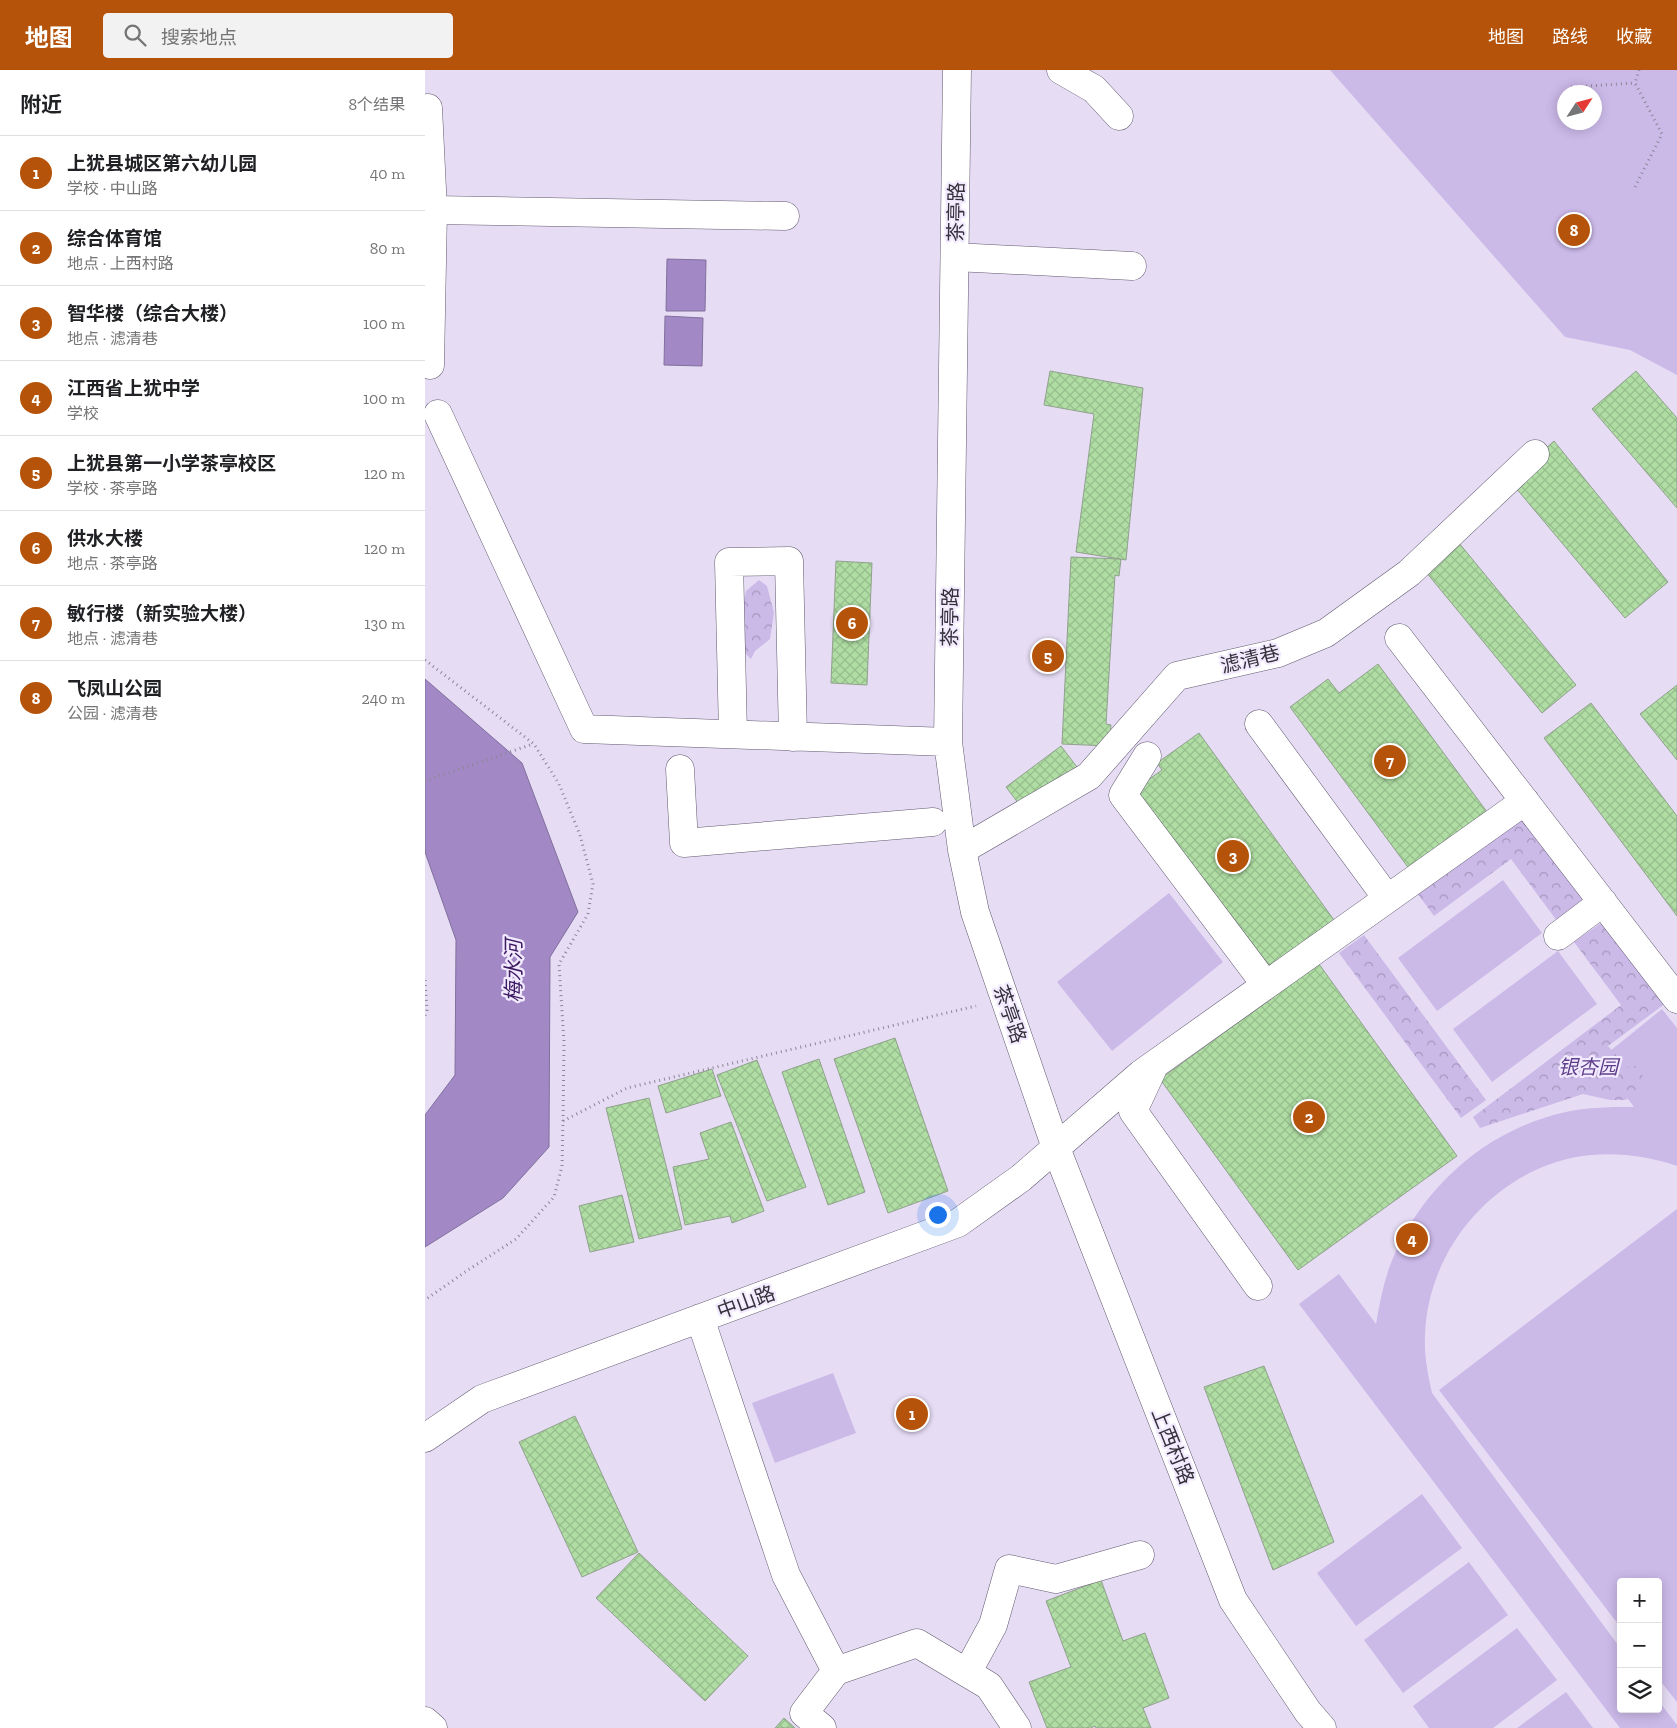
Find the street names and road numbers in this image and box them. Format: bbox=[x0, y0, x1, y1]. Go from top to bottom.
street label: 茶亭路 bbox=[943, 182, 969, 242]
street label: 茶亭路 bbox=[937, 587, 963, 647]
street label: 滤清巷 bbox=[1218, 640, 1282, 678]
street label: 茶亭路 bbox=[989, 982, 1031, 1046]
street label: 中山路 bbox=[714, 1280, 778, 1324]
street label: 上西村路 bbox=[1147, 1404, 1199, 1488]

